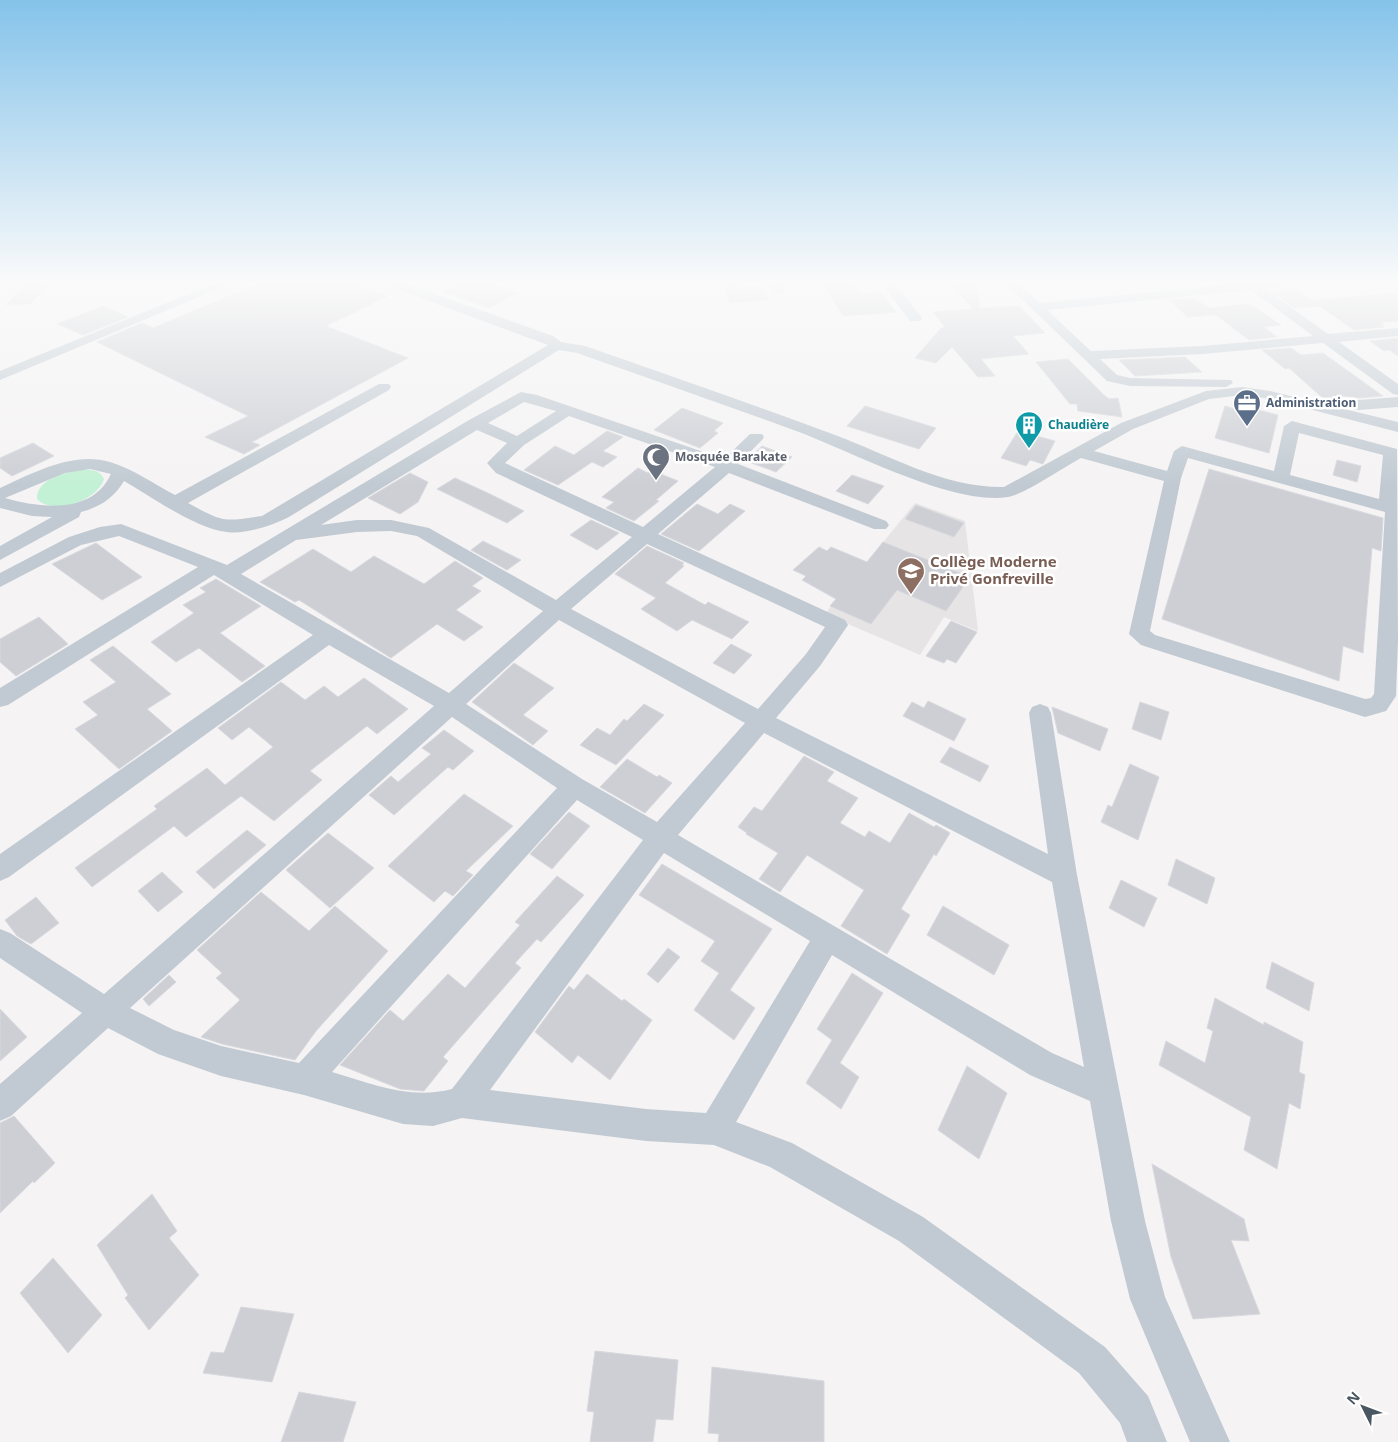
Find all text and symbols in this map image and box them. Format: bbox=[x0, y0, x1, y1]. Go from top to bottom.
office icon: Administration bbox=[1232, 388, 1262, 427]
place label: Administration bbox=[1266, 394, 1356, 411]
building icon: Chaudière bbox=[1014, 410, 1044, 449]
place label: Chaudière bbox=[1048, 416, 1109, 433]
mosque icon: Mosquée Barakate bbox=[641, 442, 671, 481]
place label: Mosquée Barakate bbox=[675, 448, 787, 465]
place label: Collège Moderne Privé Gonfreville bbox=[930, 551, 1057, 588]
school or university icon: Collège Moderne Privé Gonfreville bbox=[896, 556, 926, 595]
north arrow bbox=[1338, 1382, 1388, 1432]
text: N bbox=[1342, 1387, 1364, 1409]

